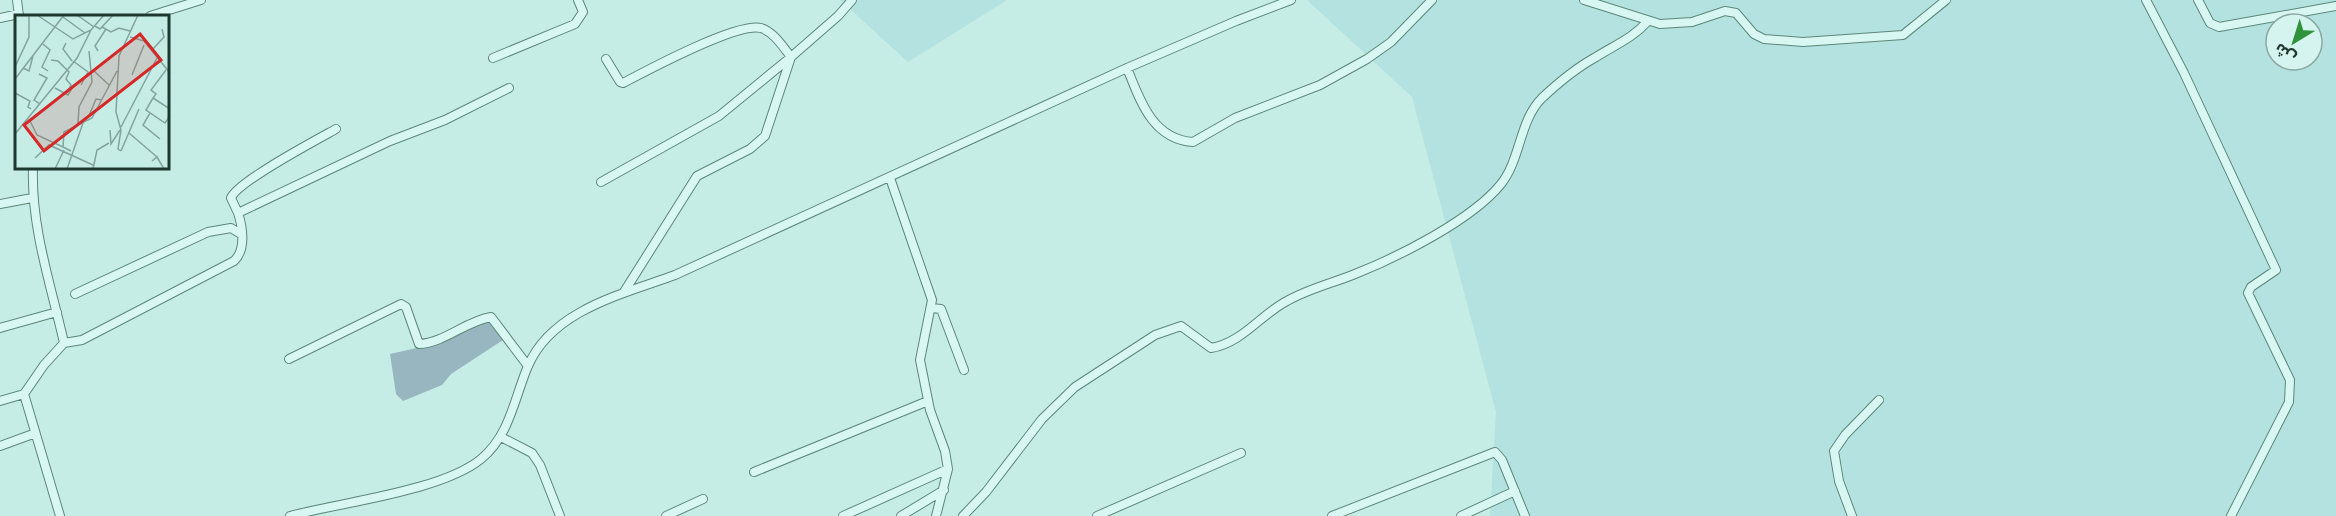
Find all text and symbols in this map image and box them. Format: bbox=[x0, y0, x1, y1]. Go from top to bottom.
north arrow bbox=[2264, 12, 2324, 72]
inset map bbox=[15, 15, 170, 170]
text: ش bbox=[2269, 37, 2301, 69]

